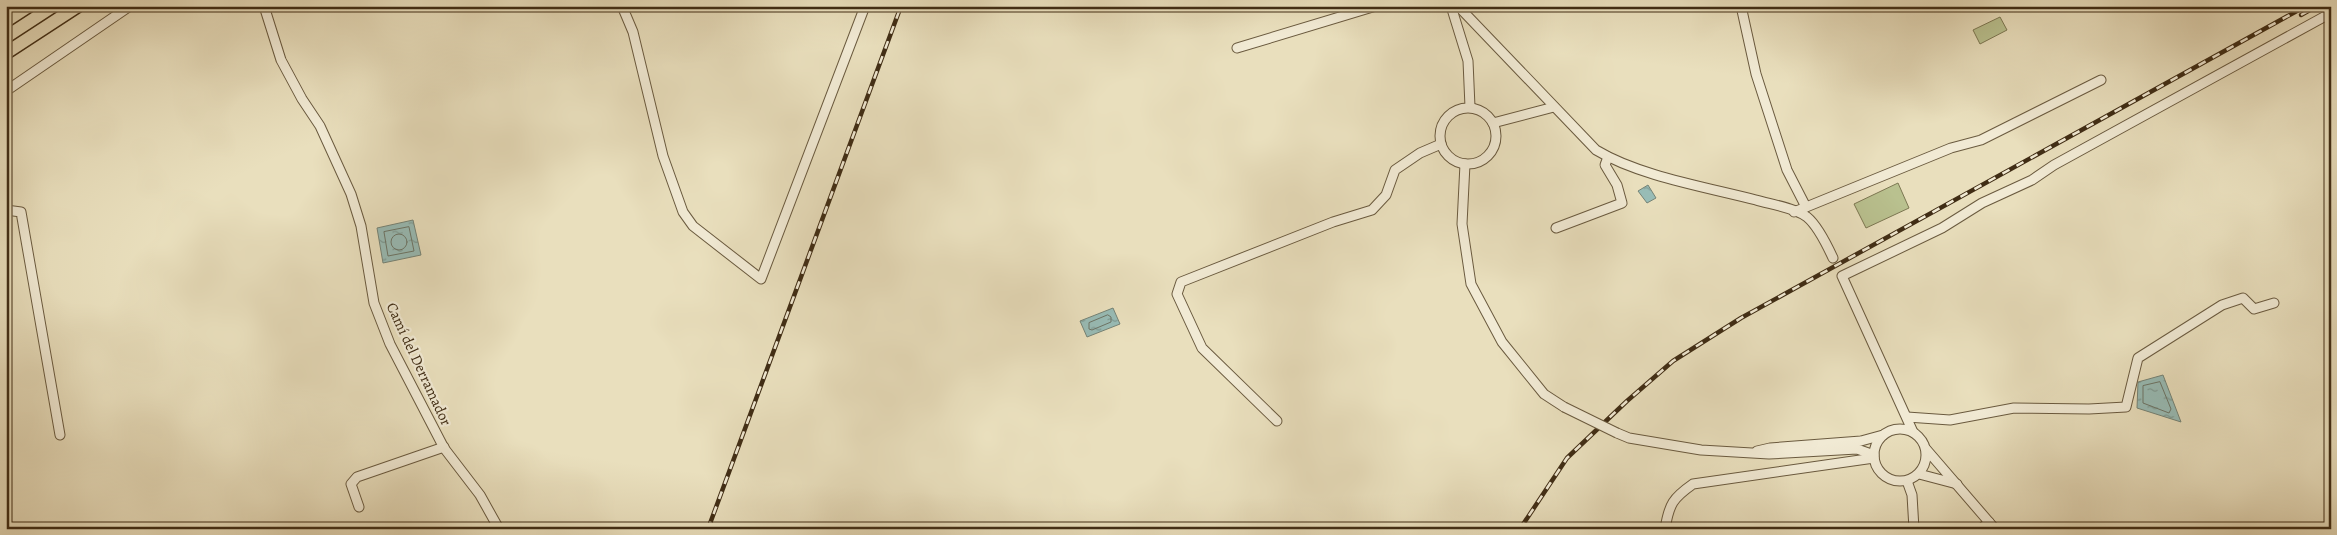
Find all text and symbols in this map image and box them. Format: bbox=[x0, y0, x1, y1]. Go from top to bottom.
street label: Camí del Derramador bbox=[382, 299, 456, 429]

